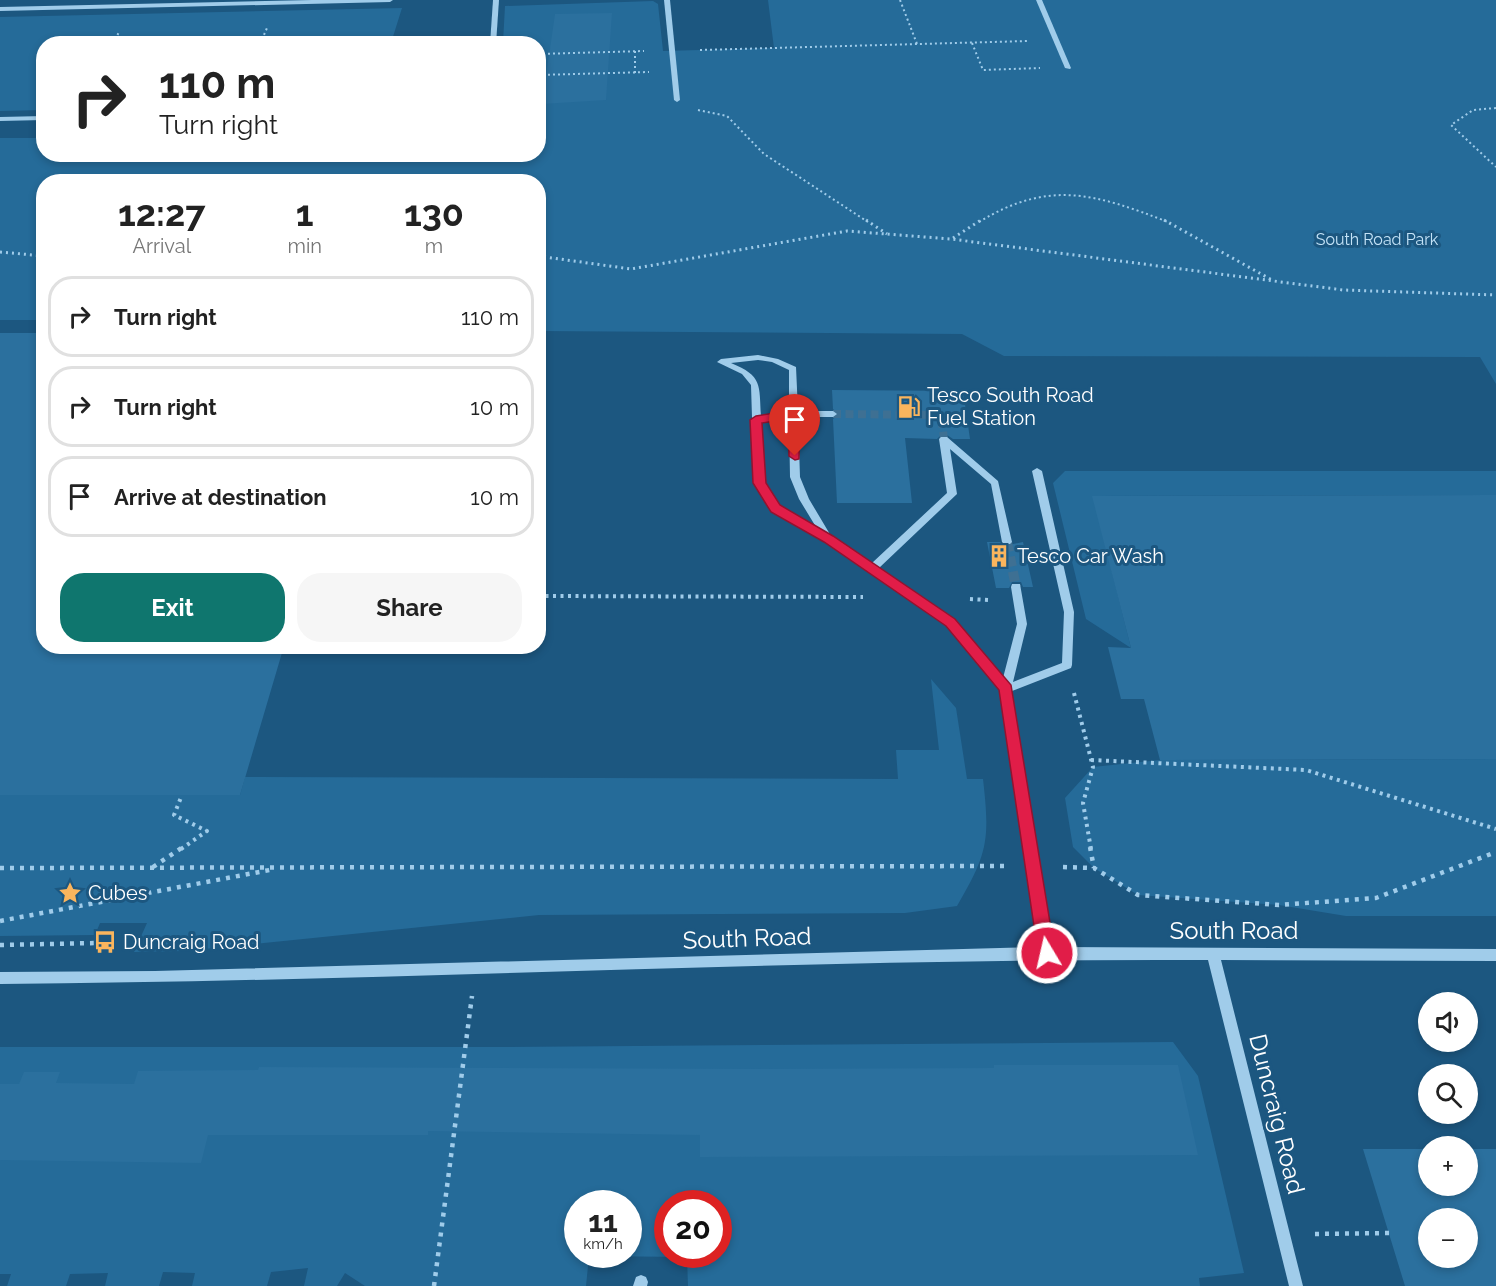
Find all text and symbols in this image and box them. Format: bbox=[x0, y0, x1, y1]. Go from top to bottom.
text: 110 m bbox=[159, 59, 275, 108]
icon: right bbox=[60, 60, 138, 138]
text: Turn right bbox=[159, 109, 278, 140]
text: 12:27 bbox=[118, 192, 206, 234]
text: 1 bbox=[296, 192, 314, 234]
text: 130 bbox=[404, 192, 464, 234]
park label: South Road Park bbox=[1316, 230, 1439, 249]
text: Arrival bbox=[132, 234, 191, 258]
text: min bbox=[288, 234, 322, 258]
text: m bbox=[425, 234, 443, 258]
icon: right bbox=[63, 300, 96, 333]
text: Turn right bbox=[114, 304, 217, 330]
text: 110 m bbox=[461, 304, 519, 330]
place label: Tesco South Road Fuel Station bbox=[927, 383, 1094, 430]
icon: right bbox=[63, 390, 96, 423]
text: Turn right bbox=[114, 394, 217, 420]
text: 10 m bbox=[470, 394, 519, 420]
pin bbox=[769, 394, 820, 456]
fuel station icon: Tesco South Road Fuel Station bbox=[896, 394, 922, 420]
icon: arrive bbox=[778, 403, 811, 436]
icon: arrive bbox=[63, 480, 96, 513]
text: Arrive at destination bbox=[114, 484, 327, 510]
text: 10 m bbox=[470, 484, 519, 510]
building icon: Tesco Car Wash bbox=[986, 543, 1012, 569]
place label: Tesco Car Wash bbox=[1017, 544, 1164, 568]
button: Exit bbox=[60, 573, 285, 642]
button: Share bbox=[297, 573, 522, 642]
place icon: Cubes bbox=[57, 880, 83, 906]
place label: Cubes bbox=[88, 881, 147, 905]
street label: South Road bbox=[1170, 916, 1298, 945]
street label: South Road bbox=[682, 921, 812, 955]
position arrow bbox=[1015, 921, 1079, 985]
bus stop icon: Duncraig Road bbox=[92, 929, 118, 955]
place label: Duncraig Road bbox=[123, 930, 260, 954]
map controls bbox=[1418, 992, 1478, 1268]
button: sound bbox=[1418, 992, 1478, 1052]
street label: Duncraig Road bbox=[1243, 1031, 1311, 1197]
button: search bbox=[1418, 1064, 1478, 1124]
button: + bbox=[1418, 1136, 1478, 1196]
speed limit sign: 20 bbox=[654, 1190, 732, 1268]
text: 11 bbox=[588, 1204, 618, 1239]
button: − bbox=[1418, 1208, 1478, 1268]
text: km/h bbox=[583, 1235, 623, 1253]

